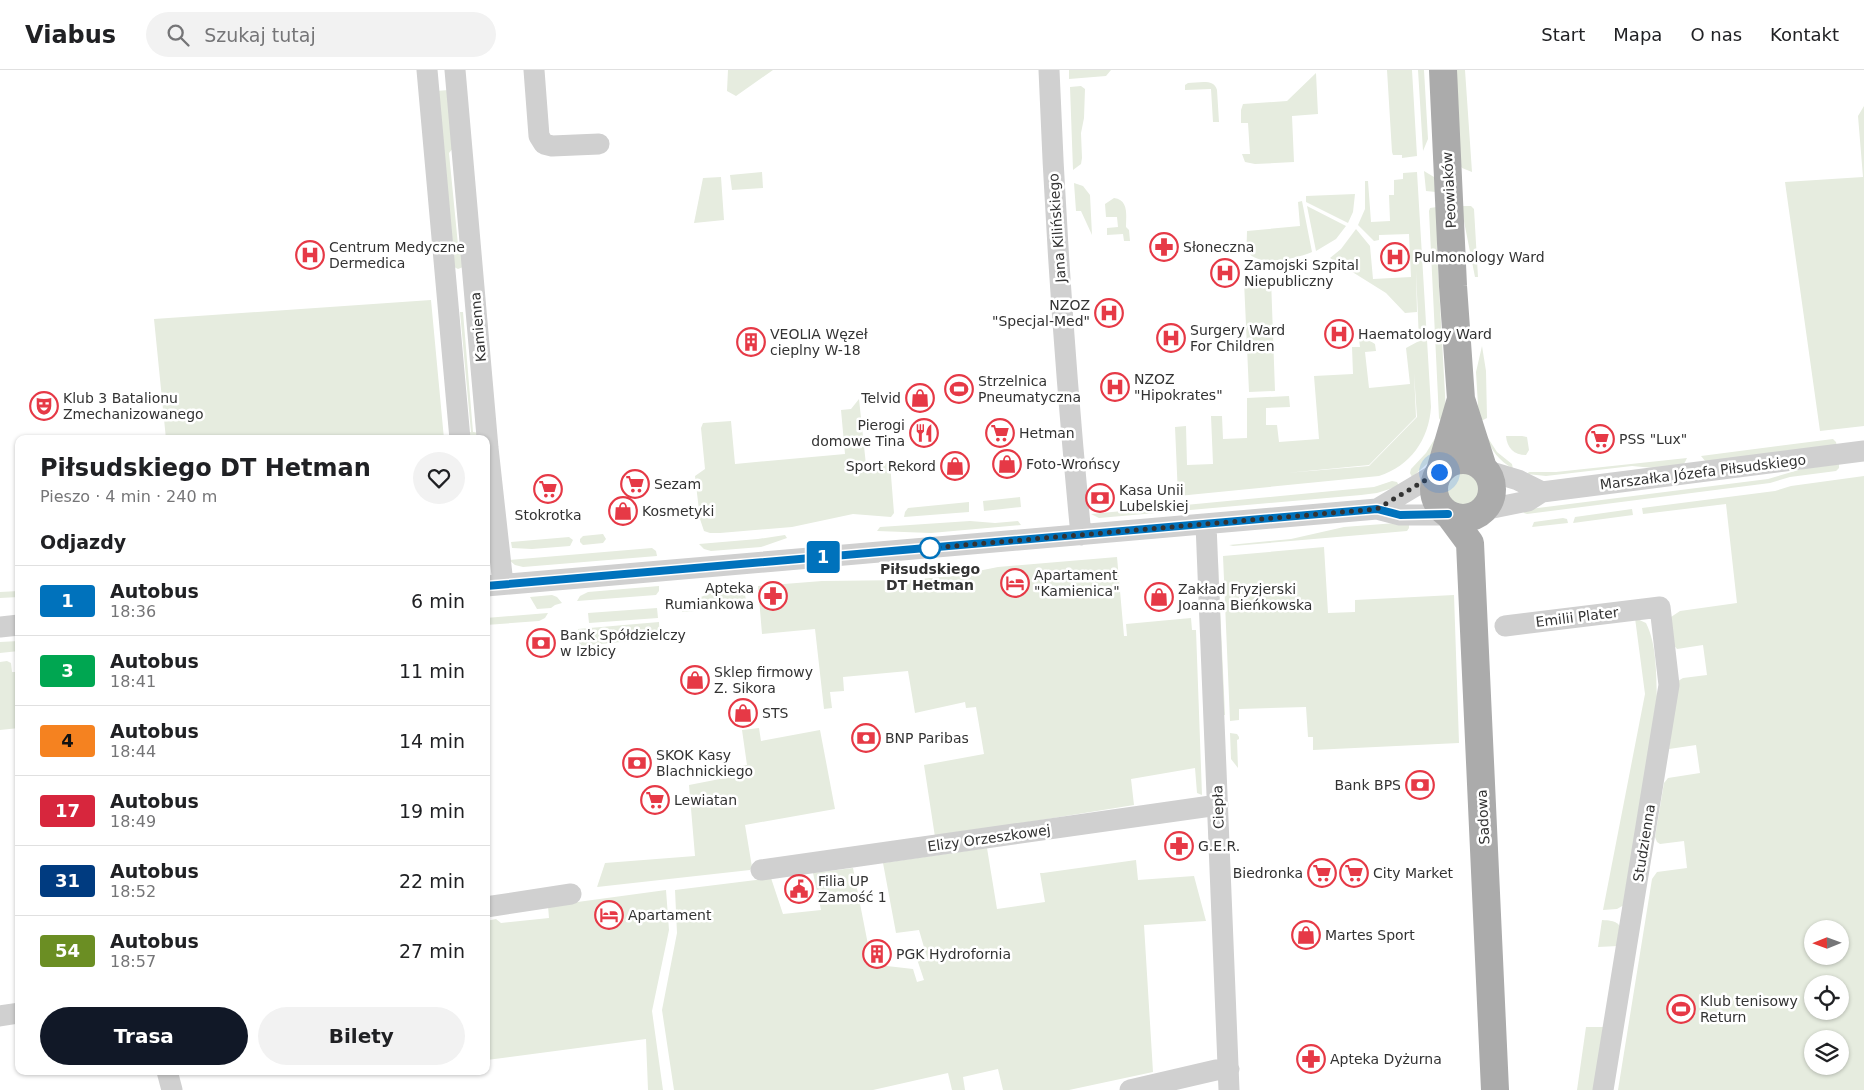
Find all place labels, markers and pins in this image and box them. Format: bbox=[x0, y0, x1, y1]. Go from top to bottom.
pharmacy icon: Słoneczna bbox=[1149, 232, 1179, 262]
place label: Centrum Medyczne Dermedica bbox=[329, 239, 465, 271]
place label: Słoneczna bbox=[1183, 239, 1254, 255]
hospital icon: Centrum Medyczne Dermedica bbox=[295, 240, 325, 270]
hospital icon: Pulmonology Ward bbox=[1380, 242, 1410, 272]
place label: Pulmonology Ward bbox=[1414, 249, 1545, 265]
place label: Zamojski Szpital Niepubliczny bbox=[1244, 257, 1359, 289]
hospital icon: Zamojski Szpital Niepubliczny bbox=[1210, 258, 1240, 288]
place label: NZOZ "Specjal-Med" bbox=[992, 297, 1090, 329]
hospital icon: NZOZ "Specjal-Med" bbox=[1094, 298, 1124, 328]
hospital icon: Haematology Ward bbox=[1324, 319, 1354, 349]
place label: Surgery Ward For Children bbox=[1190, 322, 1285, 354]
hospital icon: Surgery Ward For Children bbox=[1156, 323, 1186, 353]
place label: VEOLIA Węzeł cieplny W-18 bbox=[770, 326, 868, 358]
place label: Haematology Ward bbox=[1358, 326, 1492, 342]
building icon: VEOLIA Węzeł cieplny W-18 bbox=[736, 327, 766, 357]
place label: NZOZ "Hipokrates" bbox=[1134, 371, 1223, 403]
hospital icon: NZOZ "Hipokrates" bbox=[1100, 372, 1130, 402]
place label: Strzelnica Pneumatyczna bbox=[978, 373, 1081, 405]
sports icon: Strzelnica Pneumatyczna bbox=[944, 374, 974, 404]
shop icon: Telvid bbox=[905, 383, 935, 413]
place label: Klub 3 Batalionu Zmechanizowanego bbox=[63, 390, 204, 422]
place label: Telvid bbox=[860, 390, 901, 406]
theatre icon: Klub 3 Batalionu Zmechanizowanego bbox=[29, 391, 59, 421]
place label: Pierogi domowe Tina bbox=[811, 417, 905, 449]
restaurant icon: Pierogi domowe Tina bbox=[909, 418, 939, 448]
supermarket icon: Hetman bbox=[985, 418, 1015, 448]
supermarket icon: PSS "Lux" bbox=[1585, 424, 1615, 454]
place label: Hetman bbox=[1019, 425, 1075, 441]
place label: PSS "Lux" bbox=[1619, 431, 1687, 447]
shop icon: Foto-Wrońscy bbox=[992, 449, 1022, 479]
shop icon: Sport Rekord bbox=[940, 451, 970, 481]
place label: Foto-Wrońscy bbox=[1026, 456, 1120, 472]
place label: Sport Rekord bbox=[846, 458, 936, 474]
supermarket icon: Sezam bbox=[620, 469, 650, 499]
supermarket icon: Stokrotka bbox=[533, 474, 563, 504]
place label: Sezam bbox=[654, 476, 701, 492]
place label: Kasa Unii Lubelskiej bbox=[1119, 482, 1189, 514]
bank icon: Kasa Unii Lubelskiej bbox=[1085, 483, 1115, 513]
shop icon: Kosmetyki bbox=[608, 496, 638, 526]
place label: Kosmetyki bbox=[642, 503, 714, 519]
place label: Stokrotka bbox=[515, 507, 582, 523]
marker: Piłsudskiego DT Hetman bbox=[919, 537, 941, 559]
place label: Piłsudskiego DT Hetman bbox=[880, 561, 980, 593]
place label: Apartament "Kamienica" bbox=[1034, 567, 1120, 599]
hotel icon: Apartament "Kamienica" bbox=[1000, 568, 1030, 598]
place label: Apteka Rumiankowa bbox=[665, 580, 754, 612]
pharmacy icon: Apteka Rumiankowa bbox=[758, 581, 788, 611]
place label: Zakład Fryzjerski Joanna Bieńkowska bbox=[1177, 581, 1312, 613]
shop icon: Zakład Fryzjerski Joanna Bieńkowska bbox=[1144, 582, 1174, 612]
place label: Bank Spółdzielczy w Izbicy bbox=[560, 627, 686, 659]
bank icon: Bank Spółdzielczy w Izbicy bbox=[526, 628, 556, 658]
place label: Sklep firmowy Z. Sikora bbox=[714, 664, 813, 696]
shop icon: Sklep firmowy Z. Sikora bbox=[680, 665, 710, 695]
shop icon: STS bbox=[728, 698, 758, 728]
place label: STS bbox=[762, 705, 788, 721]
bank icon: BNP Paribas bbox=[851, 723, 881, 753]
place label: BNP Paribas bbox=[885, 730, 969, 746]
place label: SKOK Kasy Blachnickiego bbox=[656, 747, 753, 779]
bank icon: SKOK Kasy Blachnickiego bbox=[622, 748, 652, 778]
bank icon: Bank BPS bbox=[1405, 770, 1435, 800]
place label: Bank BPS bbox=[1334, 777, 1401, 793]
supermarket icon: Lewiatan bbox=[640, 785, 670, 815]
place label: Lewiatan bbox=[674, 792, 737, 808]
pharmacy icon: G.E.R. bbox=[1164, 831, 1194, 861]
place label: G.E.R. bbox=[1198, 838, 1240, 854]
supermarket icon: Biedronka bbox=[1307, 858, 1337, 888]
supermarket icon: City Market bbox=[1339, 858, 1369, 888]
place label: Biedronka bbox=[1233, 865, 1303, 881]
place label: City Market bbox=[1373, 865, 1454, 881]
place label: Filia UP Zamość 1 bbox=[818, 873, 887, 905]
public building icon: Filia UP Zamość 1 bbox=[784, 874, 814, 904]
hotel icon: Apartament bbox=[594, 900, 624, 930]
place label: Apartament bbox=[628, 907, 712, 923]
shop icon: Martes Sport bbox=[1291, 920, 1321, 950]
place label: Martes Sport bbox=[1325, 927, 1415, 943]
building icon: PGK Hydrofornia bbox=[862, 939, 892, 969]
place label: PGK Hydrofornia bbox=[896, 946, 1011, 962]
place label: Klub tenisowy Return bbox=[1700, 993, 1798, 1025]
sports icon: Klub tenisowy Return bbox=[1666, 994, 1696, 1024]
pharmacy icon: Apteka Dyżurna bbox=[1296, 1044, 1326, 1074]
place label: Apteka Dyżurna bbox=[1330, 1051, 1442, 1067]

